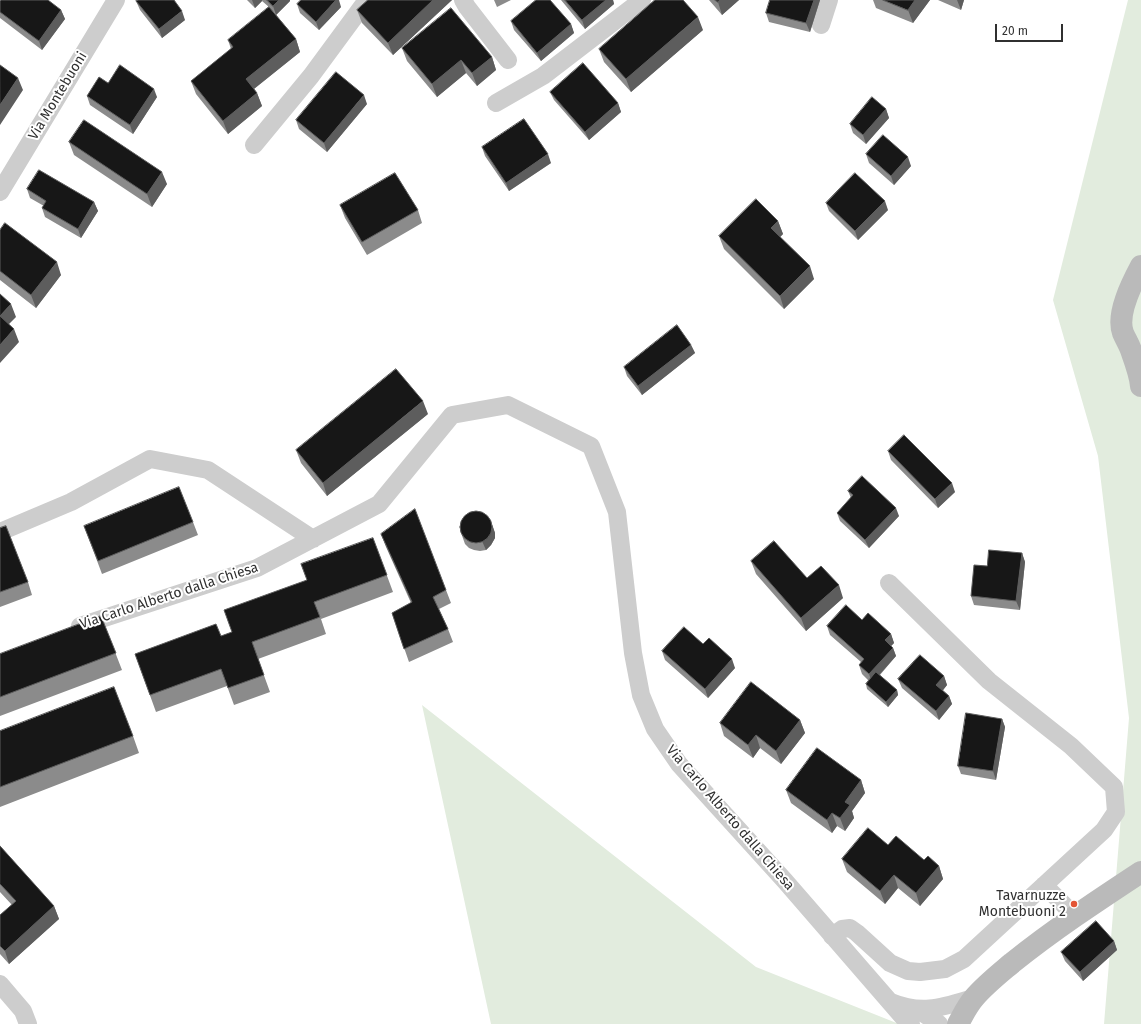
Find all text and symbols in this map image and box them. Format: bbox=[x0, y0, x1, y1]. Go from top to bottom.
scale bar bbox=[997, 16, 1065, 42]
text: 20 m bbox=[1002, 24, 1028, 38]
street label: Via Montebuoni bbox=[25, 49, 91, 143]
street label: Via Carlo Alberto dalla Chiesa bbox=[78, 559, 260, 633]
street label: Via Carlo Alberto dalla Chiesa bbox=[662, 742, 798, 894]
place label: Tavarnuzze Montebuoni 2 bbox=[979, 888, 1066, 920]
marker: Tavarnuzze Montebuoni 2 bbox=[1069, 899, 1079, 909]

